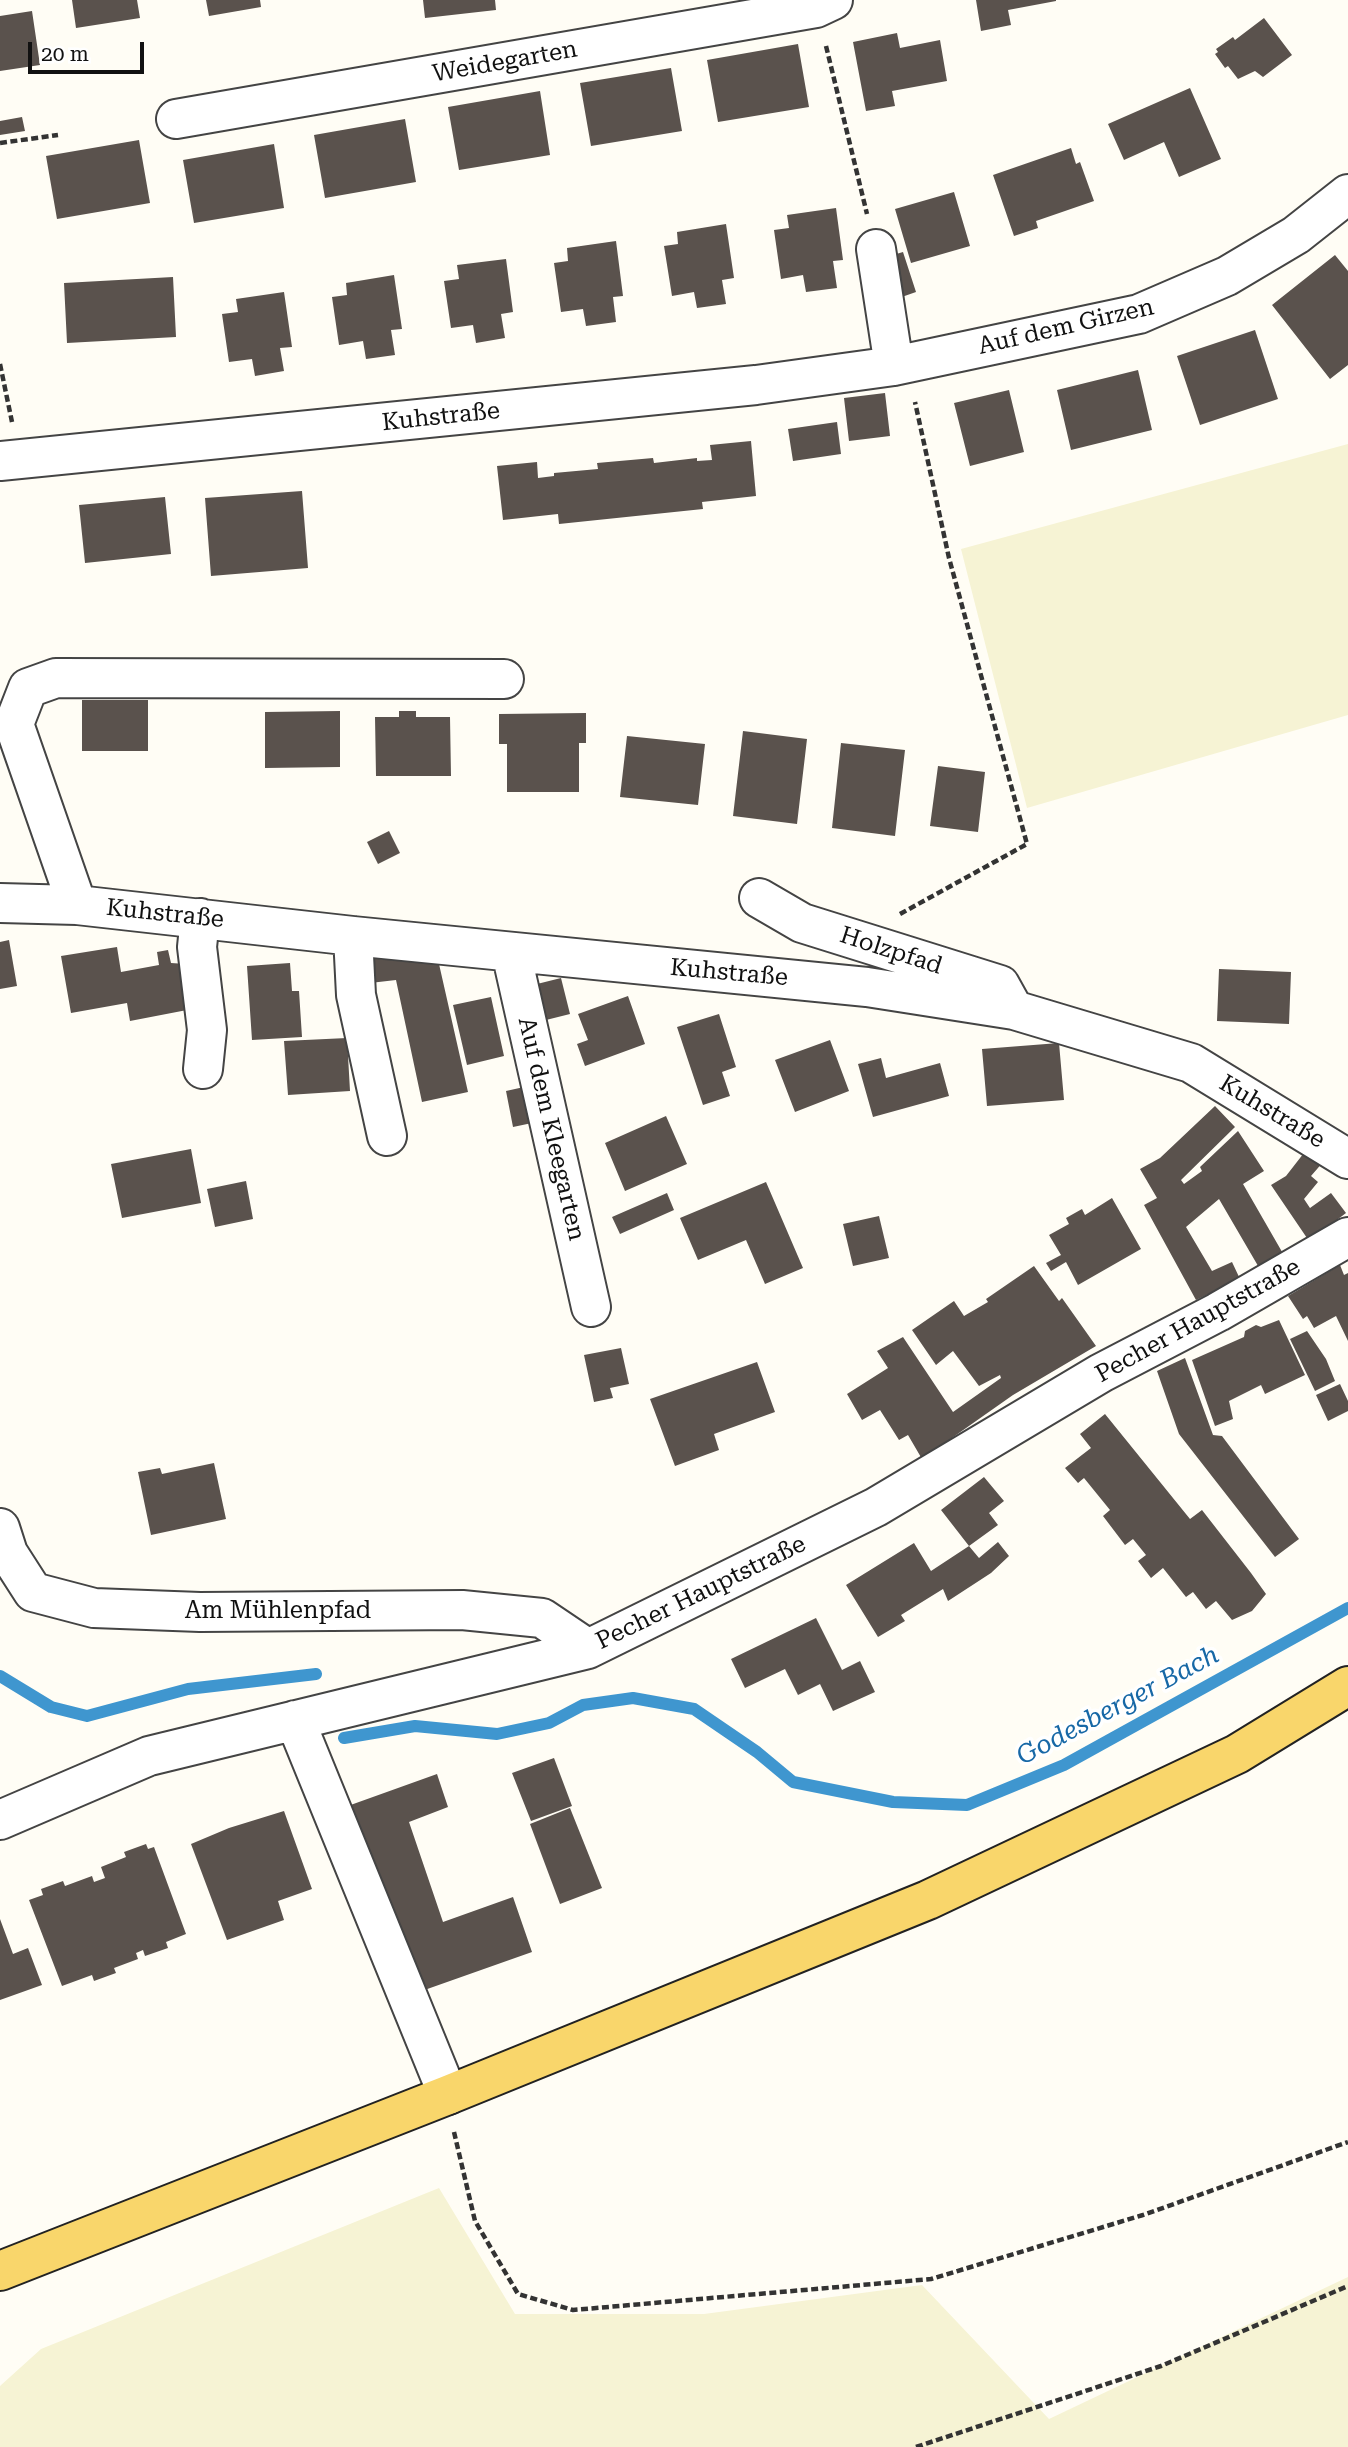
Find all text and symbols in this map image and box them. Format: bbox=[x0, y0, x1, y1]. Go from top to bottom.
scale bar bbox=[32, 28, 147, 72]
street label: Weidegarten bbox=[430, 35, 580, 89]
text: 20 m bbox=[41, 42, 89, 66]
street label: Auf dem Girzen bbox=[975, 293, 1157, 361]
street label: Kuhstraße bbox=[381, 396, 501, 438]
street label: Kuhstraße bbox=[105, 893, 225, 935]
street label: Holzpfad bbox=[836, 921, 946, 981]
street label: Kuhstraße bbox=[669, 953, 789, 993]
street label: Auf dem Kleegarten bbox=[511, 1014, 591, 1244]
street label: Kuhstraße bbox=[1214, 1069, 1330, 1155]
street label: Pecher Hauptstraße bbox=[1091, 1253, 1305, 1389]
street label: Pecher Hauptstraße bbox=[591, 1530, 811, 1656]
street label: Am Mühlenpfad bbox=[185, 1597, 371, 1625]
water label: Godesberger Bach bbox=[1012, 1640, 1224, 1772]

